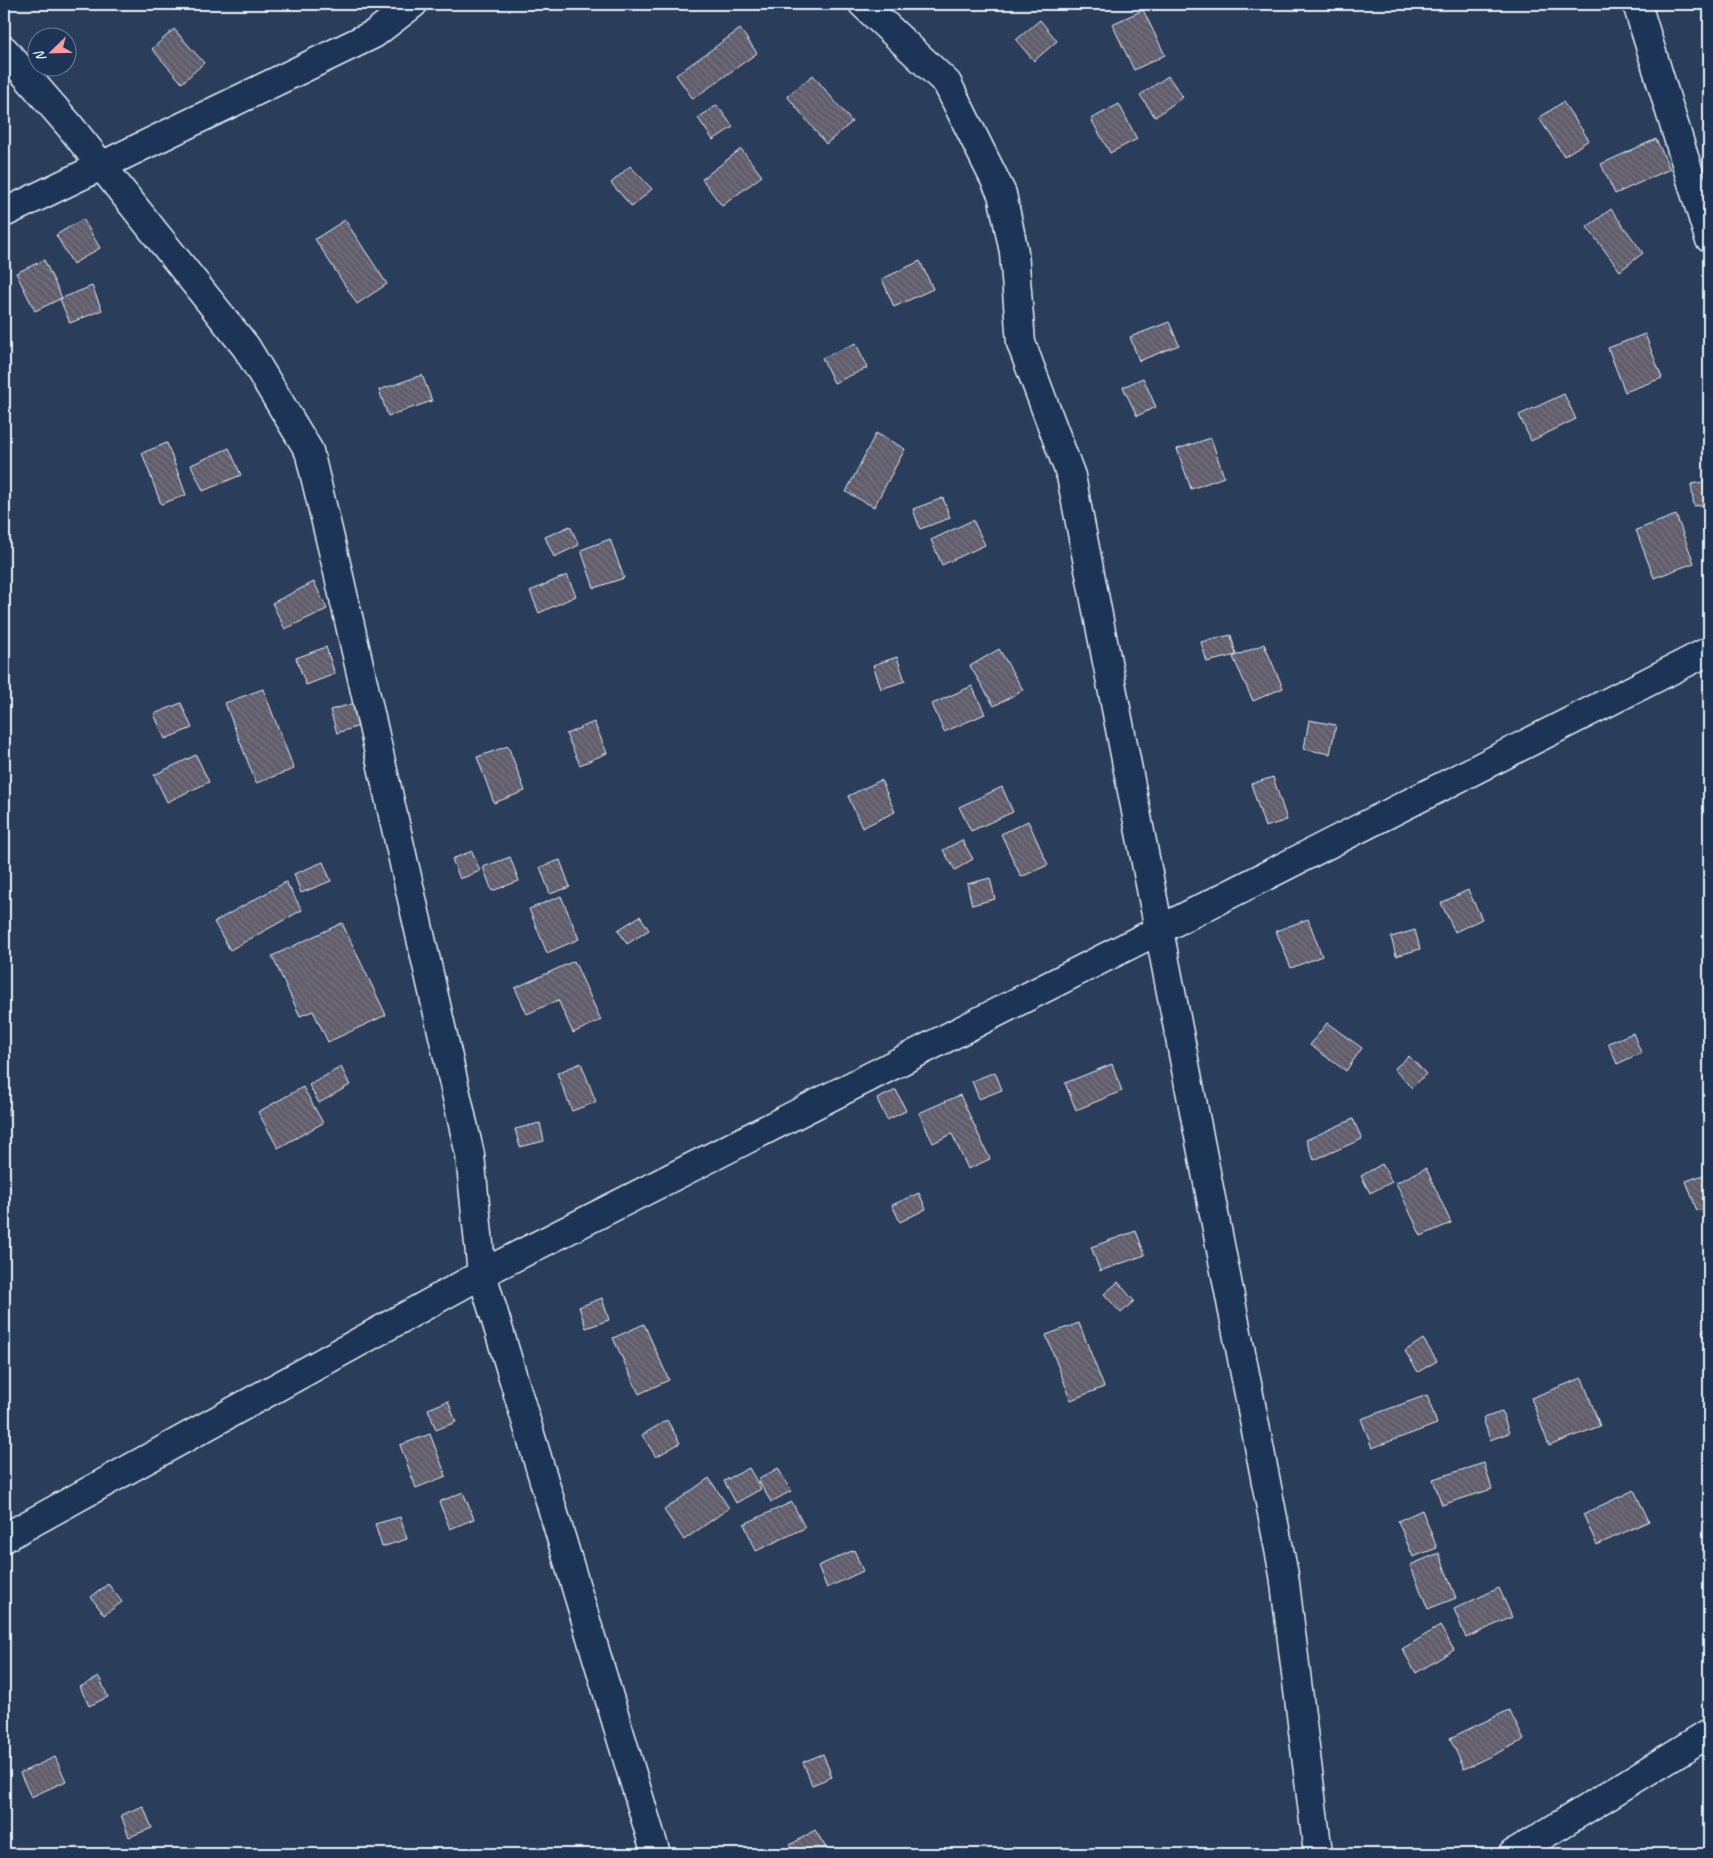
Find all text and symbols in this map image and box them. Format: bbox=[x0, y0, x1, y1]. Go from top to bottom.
north arrow bbox=[28, 28, 78, 78]
text: N bbox=[30, 47, 50, 64]

